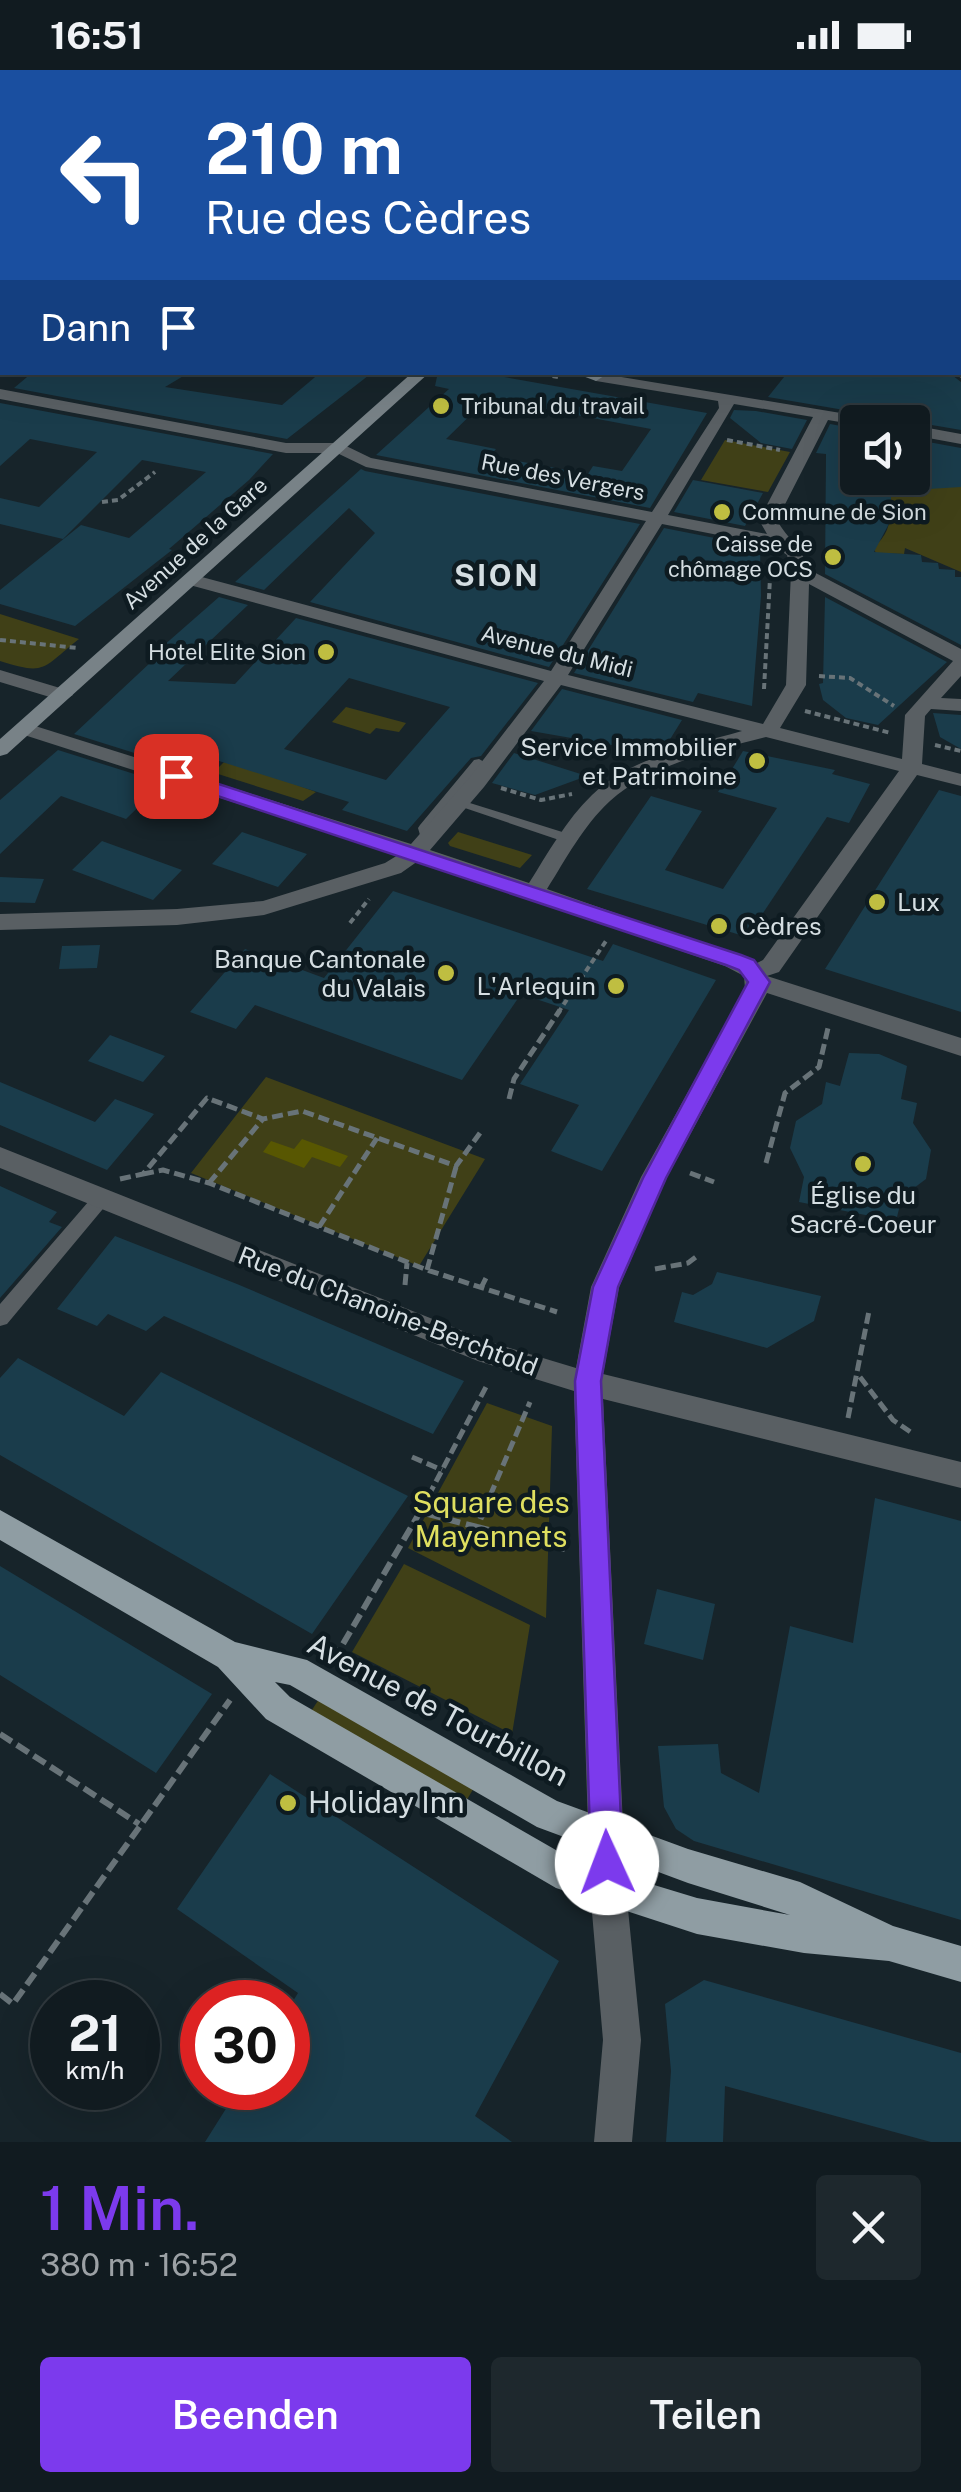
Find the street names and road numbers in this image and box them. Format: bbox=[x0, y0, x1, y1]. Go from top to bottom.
street label: Rue des Vergers bbox=[479, 448, 647, 506]
street label: Avenue de la Gare bbox=[118, 472, 272, 614]
street label: Avenue du Midi bbox=[478, 620, 636, 682]
street label: Rue du Chanoine-Berchtold bbox=[234, 1240, 542, 1382]
street label: Avenue de Tourbillon bbox=[302, 1625, 575, 1793]

